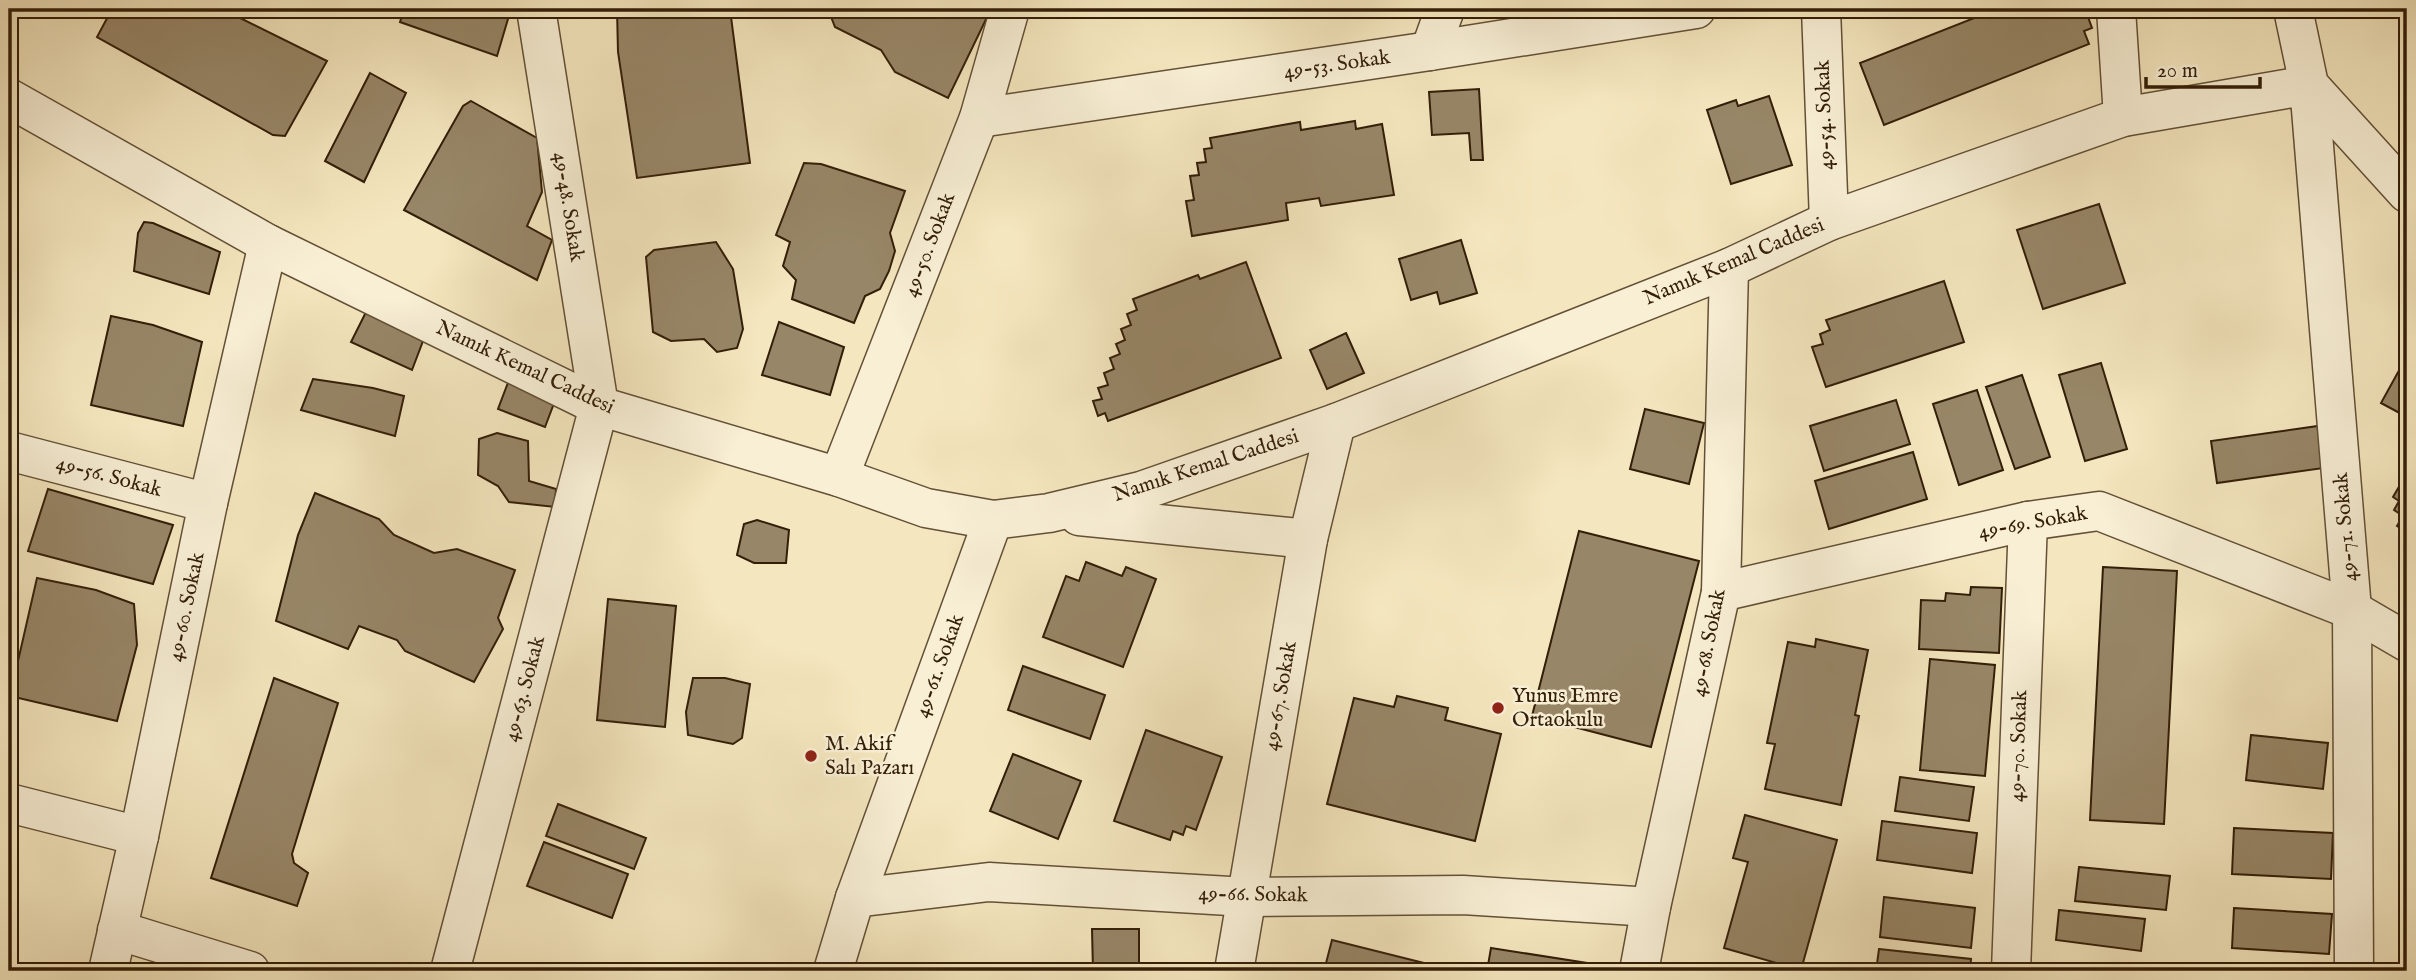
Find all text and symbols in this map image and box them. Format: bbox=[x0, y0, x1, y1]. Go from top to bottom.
street label: 49-53. Sokak bbox=[1282, 44, 1393, 86]
scale bar bbox=[2146, 46, 2260, 90]
text: 20 m bbox=[2157, 58, 2198, 85]
street label: 49-54. Sokak bbox=[1810, 59, 1840, 171]
street label: 49-48. Sokak bbox=[546, 150, 590, 264]
street label: 49-50. Sokak bbox=[898, 188, 963, 301]
street label: Namık Kemal Caddesi bbox=[1639, 212, 1829, 312]
street label: Namık Kemal Caddesi bbox=[431, 315, 619, 421]
street label: Namık Kemal Caddesi bbox=[1110, 423, 1302, 509]
street label: 49-56. Sokak bbox=[53, 450, 166, 504]
street label: 49-71. Sokak bbox=[2328, 471, 2364, 583]
street label: 49-69. Sokak bbox=[1977, 500, 2090, 546]
street label: 49-60. Sokak bbox=[162, 549, 212, 664]
street label: 49-68. Sokak bbox=[1685, 586, 1733, 699]
street label: 49-61. Sokak bbox=[909, 610, 971, 722]
street label: 49-63. Sokak bbox=[498, 632, 552, 745]
street label: 49-67. Sokak bbox=[1258, 638, 1304, 753]
place label: Yunus Emre Ortaokulu bbox=[1512, 683, 1619, 734]
street label: 49-70. Sokak bbox=[2004, 689, 2034, 802]
marker: Yunus Emre Ortaokulu bbox=[1490, 700, 1506, 716]
place label: M. Akif Salı Pazarı bbox=[825, 731, 914, 782]
marker: M. Akif Salı Pazarı bbox=[803, 748, 819, 764]
street label: 49-66. Sokak bbox=[1198, 881, 1309, 909]

